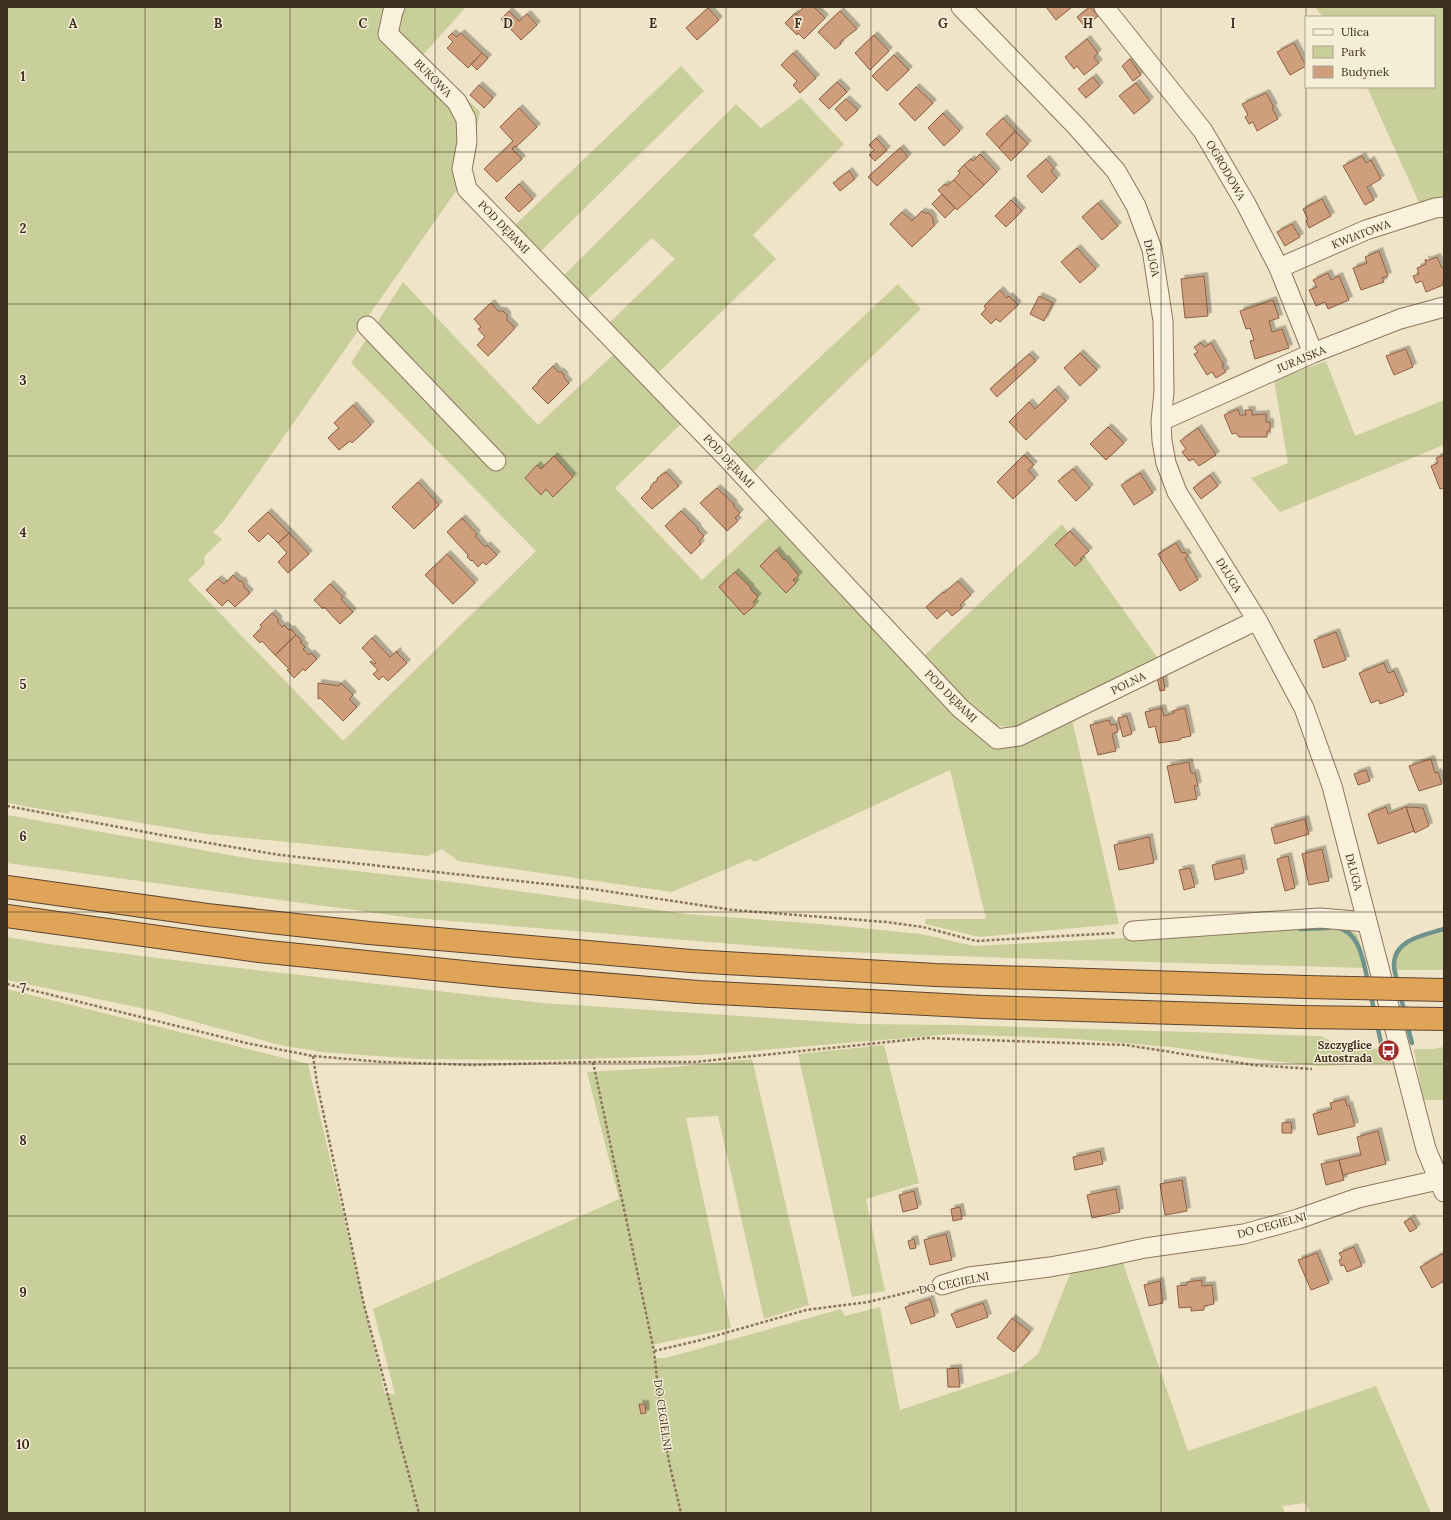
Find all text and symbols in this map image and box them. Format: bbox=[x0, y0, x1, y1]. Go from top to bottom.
text: A bbox=[69, 15, 78, 32]
text: B bbox=[214, 15, 223, 32]
text: C bbox=[359, 15, 368, 32]
text: D bbox=[503, 15, 513, 32]
text: E bbox=[649, 15, 657, 32]
text: F bbox=[794, 15, 802, 32]
text: G bbox=[938, 15, 948, 32]
text: H bbox=[1083, 15, 1093, 32]
text: I bbox=[1230, 15, 1236, 32]
legend bbox=[1305, 16, 1435, 88]
text: Ulica bbox=[1341, 24, 1369, 39]
text: Park bbox=[1341, 44, 1367, 59]
street label: BUKOWA bbox=[411, 56, 456, 101]
text: Budynek bbox=[1341, 64, 1390, 79]
text: 1 bbox=[20, 68, 26, 85]
street label: OGRODOWA bbox=[1203, 138, 1249, 203]
street label: POD DĘBAMI bbox=[475, 198, 533, 257]
street label: KWIATOWA bbox=[1330, 216, 1393, 252]
text: 2 bbox=[20, 220, 27, 237]
street label: DŁUGA bbox=[1141, 238, 1163, 279]
street label: JURAJSKA bbox=[1273, 342, 1329, 376]
text: 3 bbox=[19, 372, 27, 389]
street label: POD DĘBAMI bbox=[701, 431, 758, 491]
text: 4 bbox=[19, 524, 27, 541]
street label: DŁUGA bbox=[1213, 555, 1246, 596]
street label: POD DĘBAMI bbox=[922, 667, 980, 725]
street label: POLNA bbox=[1108, 668, 1149, 697]
text: 5 bbox=[19, 676, 27, 693]
text: 6 bbox=[19, 828, 27, 845]
street label: DŁUGA bbox=[1342, 852, 1366, 893]
text: 7 bbox=[20, 980, 26, 997]
place label: Szczyglice Autostrada bbox=[1314, 1038, 1372, 1065]
bus stop icon: Szczyglice Autostrada bbox=[1375, 1038, 1401, 1064]
text: 8 bbox=[19, 1132, 27, 1149]
street label: DO CEGIELNI bbox=[1236, 1209, 1309, 1241]
street label: DO CEGIELNI bbox=[917, 1269, 991, 1297]
text: 9 bbox=[19, 1284, 27, 1301]
street label: DO CEGIELNI bbox=[651, 1379, 675, 1452]
text: 10 bbox=[16, 1436, 30, 1453]

